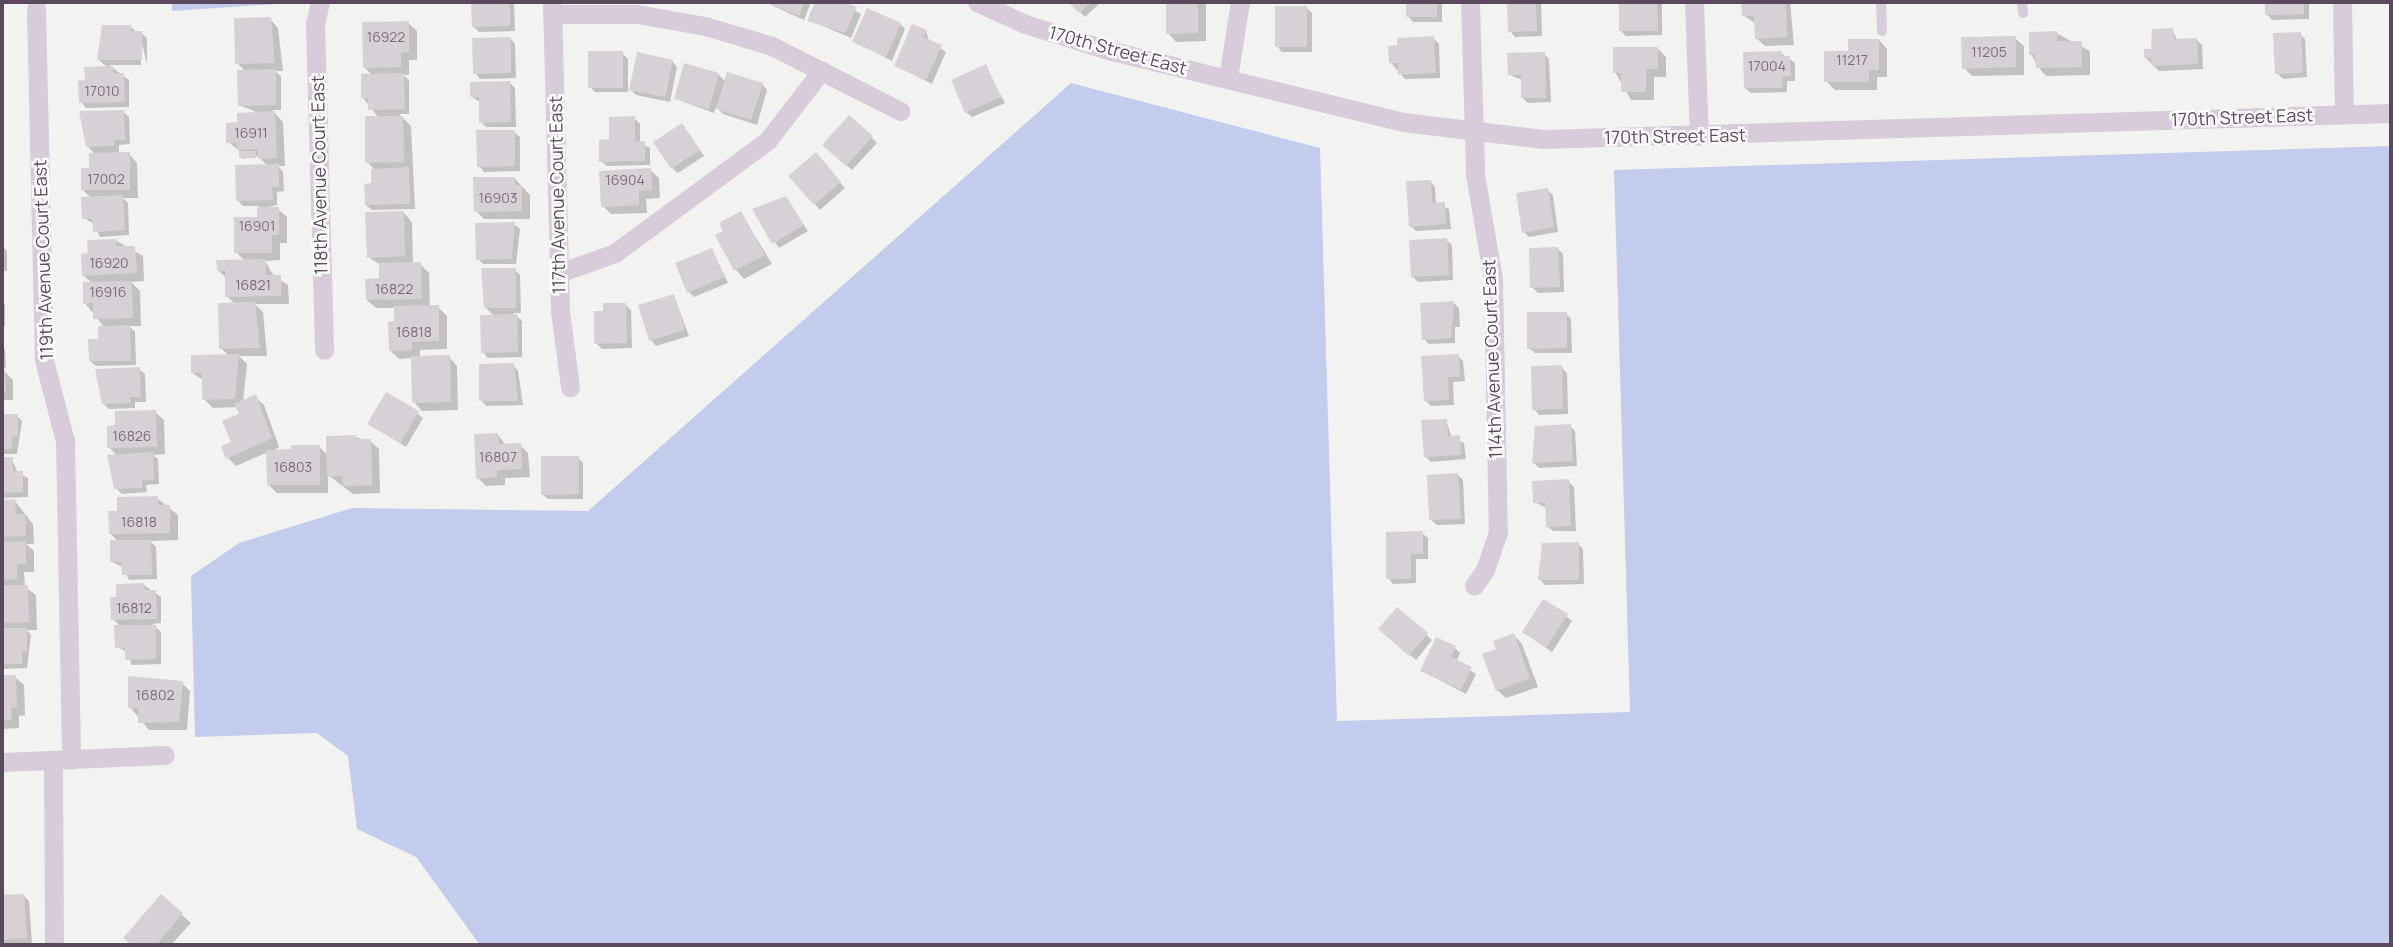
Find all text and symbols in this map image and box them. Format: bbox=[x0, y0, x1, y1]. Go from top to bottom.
street label: 170th Street East bbox=[1047, 21, 1189, 79]
house number: 16922 bbox=[367, 29, 405, 45]
house number: 11205 bbox=[1971, 44, 2007, 60]
house number: 11217 bbox=[1836, 52, 1868, 68]
house number: 17004 bbox=[1748, 58, 1786, 74]
street label: 118th Avenue Court East bbox=[306, 75, 332, 275]
house number: 17010 bbox=[84, 83, 120, 99]
street label: 117th Avenue Court East bbox=[544, 96, 570, 294]
street label: 170th Street East bbox=[2171, 104, 2313, 130]
street label: 170th Street East bbox=[1604, 124, 1746, 148]
house number: 16911 bbox=[234, 125, 268, 141]
street label: 119th Avenue Court East bbox=[29, 160, 57, 360]
house number: 17002 bbox=[87, 171, 125, 187]
house number: 16904 bbox=[605, 172, 645, 188]
house number: 16903 bbox=[479, 190, 517, 206]
house number: 16901 bbox=[239, 218, 275, 234]
house number: 16920 bbox=[89, 255, 129, 271]
street label: 114th Avenue Court East bbox=[1478, 259, 1506, 459]
house number: 16821 bbox=[235, 277, 271, 293]
house number: 16822 bbox=[375, 281, 413, 297]
house number: 16916 bbox=[90, 284, 126, 300]
house number: 16818 bbox=[396, 324, 432, 340]
house number: 16826 bbox=[113, 428, 151, 444]
house number: 16807 bbox=[479, 449, 517, 465]
house number: 16803 bbox=[274, 459, 312, 475]
house number: 16818 bbox=[121, 514, 157, 530]
house number: 16812 bbox=[116, 600, 152, 616]
house number: 16802 bbox=[136, 687, 174, 703]

